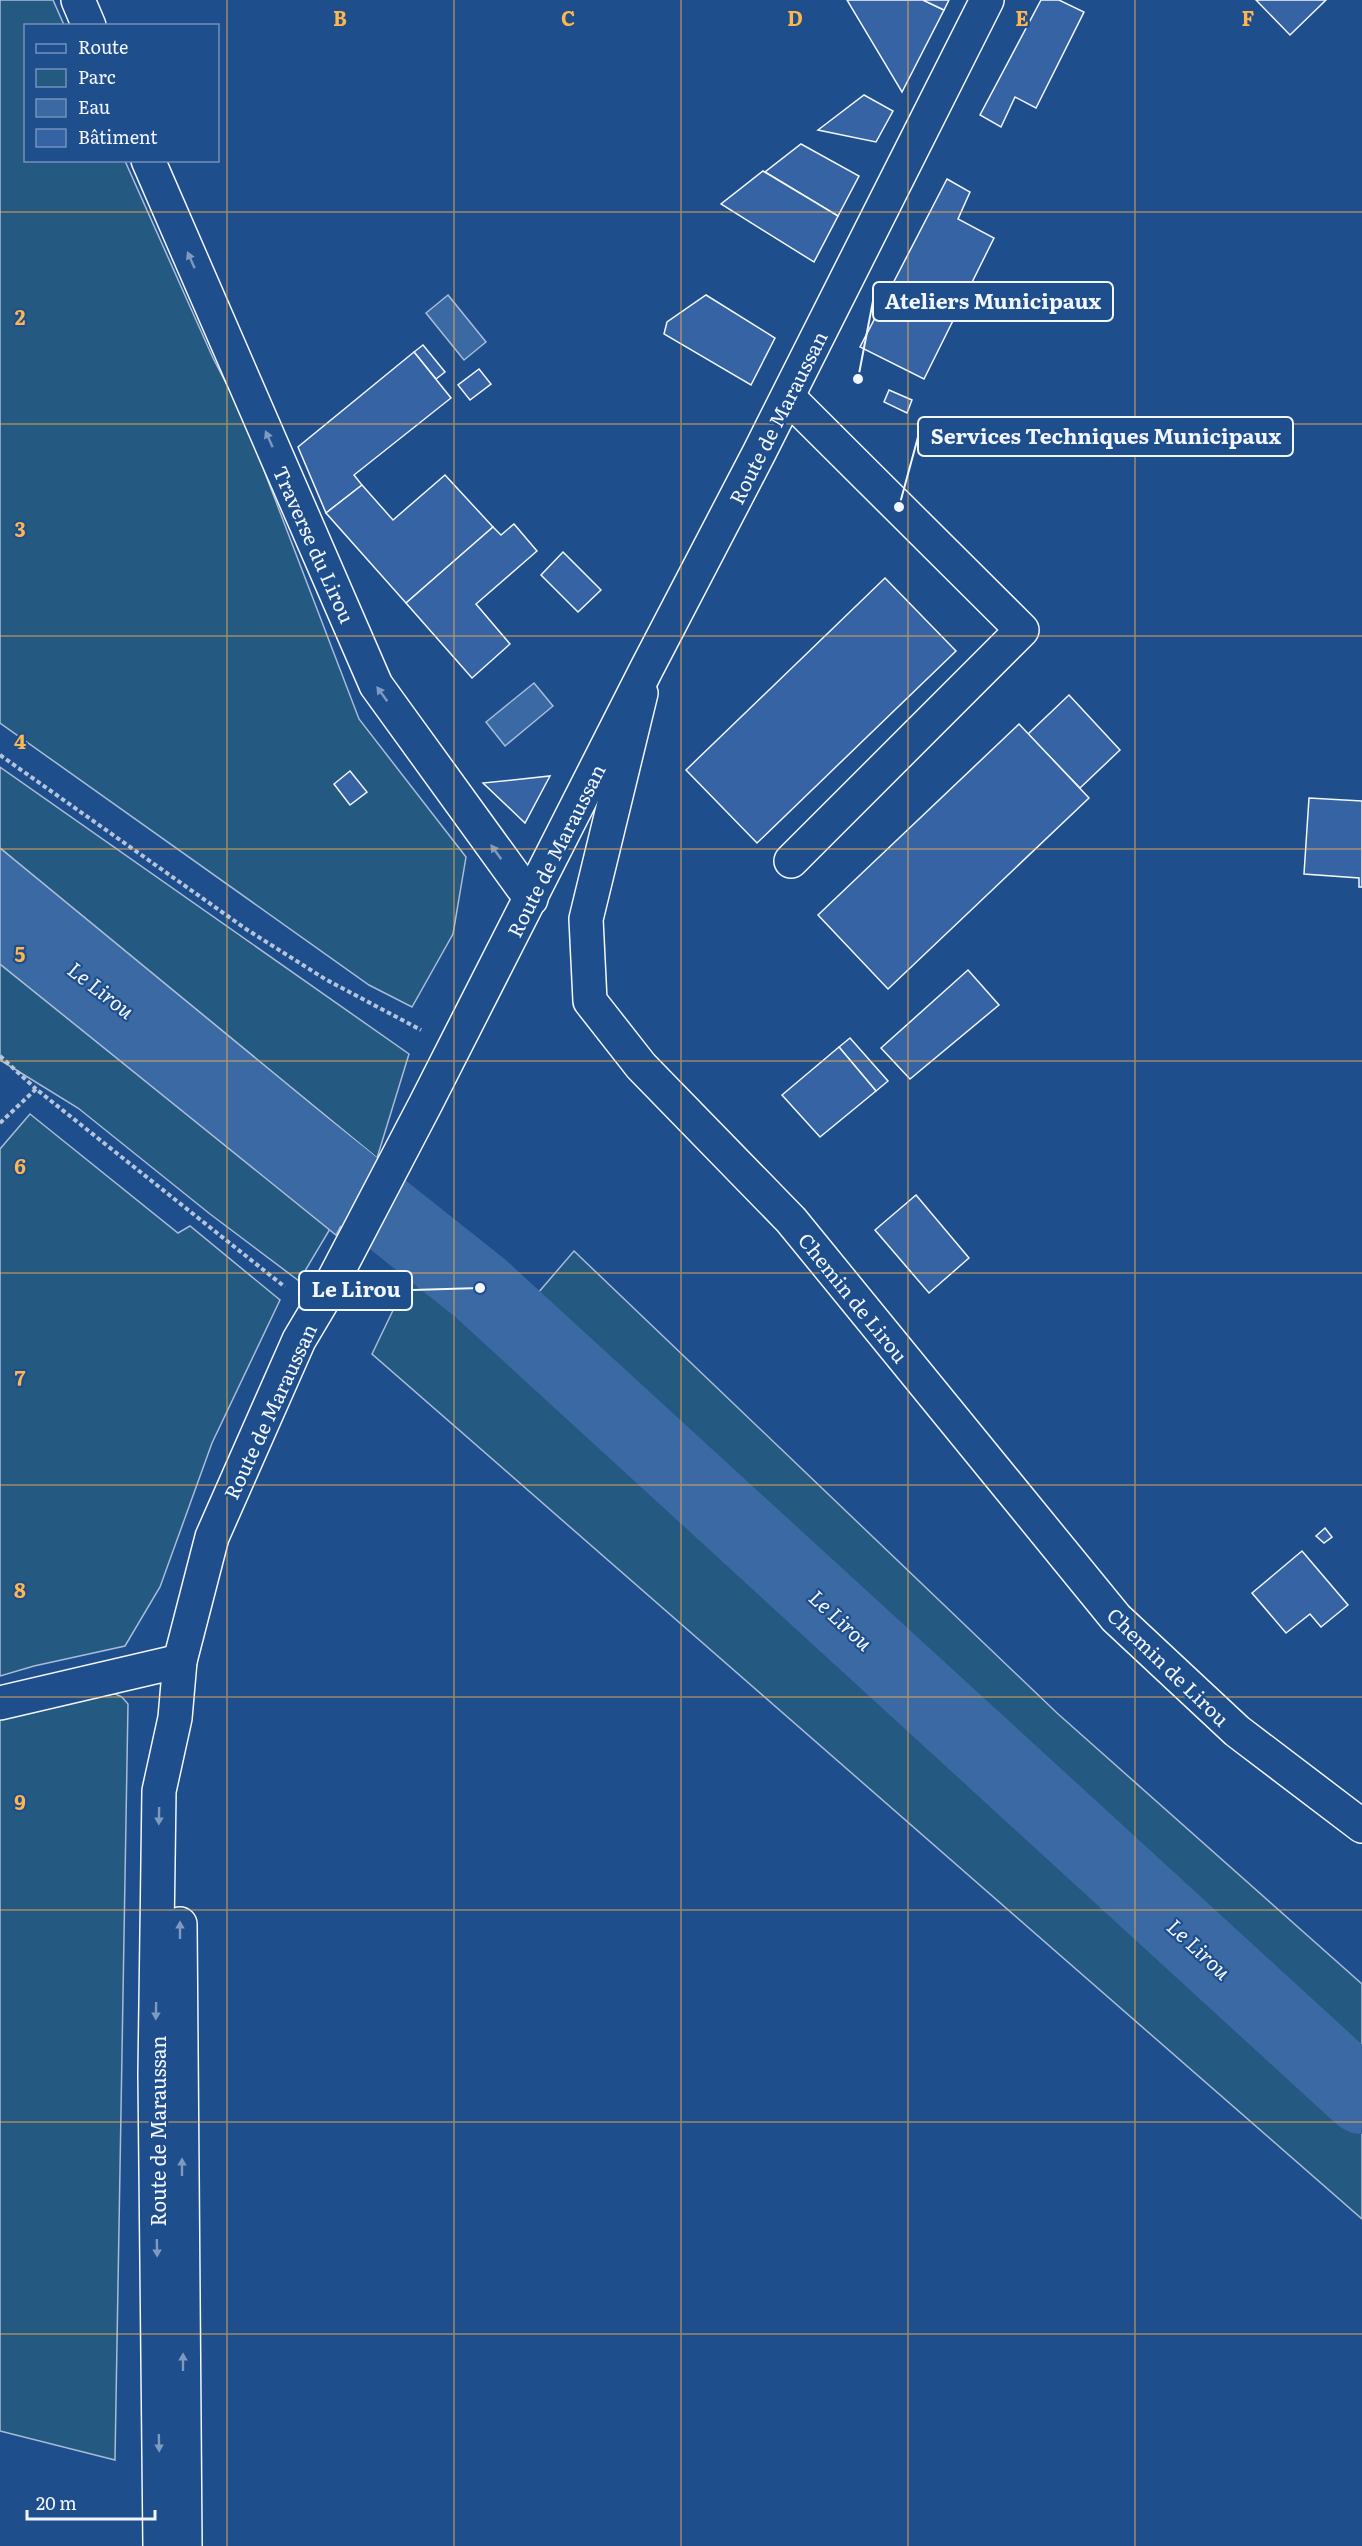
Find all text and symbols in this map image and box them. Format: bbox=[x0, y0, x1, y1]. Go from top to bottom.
text: B bbox=[333, 2, 347, 32]
text: C bbox=[561, 2, 575, 32]
text: D bbox=[787, 2, 803, 32]
text: E bbox=[1015, 2, 1029, 32]
text: F bbox=[1242, 2, 1255, 32]
legend bbox=[24, 24, 219, 162]
text: Route bbox=[78, 33, 128, 60]
text: Parc bbox=[78, 63, 116, 90]
text: Eau bbox=[78, 93, 110, 120]
text: Bâtiment bbox=[78, 123, 158, 150]
one-way arrow bbox=[186, 251, 196, 269]
callout: Ateliers Municipaux bbox=[873, 282, 1113, 321]
text: Ateliers Municipaux bbox=[885, 284, 1102, 315]
text: 2 bbox=[15, 301, 26, 331]
street label: Route de Maraussan bbox=[720, 325, 834, 509]
callout: Services Techniques Municipaux bbox=[918, 417, 1293, 456]
text: Services Techniques Municipaux bbox=[931, 419, 1281, 450]
one-way arrow bbox=[264, 430, 273, 448]
street label: Traverse du Lirou bbox=[267, 460, 363, 628]
text: 3 bbox=[14, 513, 26, 543]
one-way arrow bbox=[377, 686, 389, 701]
text: 4 bbox=[14, 725, 26, 755]
street label: Route de Maraussan bbox=[498, 758, 612, 942]
one-way arrow bbox=[491, 844, 503, 859]
text: 5 bbox=[15, 938, 26, 968]
water label: Le Lirou bbox=[62, 953, 142, 1025]
text: 6 bbox=[14, 1150, 26, 1180]
street label: Chemin de Lirou bbox=[792, 1225, 916, 1369]
callout: Le Lirou bbox=[299, 1271, 412, 1310]
text: Le Lirou bbox=[311, 1272, 401, 1303]
street label: Route de Maraussan bbox=[215, 1318, 323, 1504]
text: 7 bbox=[15, 1362, 26, 1392]
text: 8 bbox=[14, 1574, 26, 1604]
water label: Le Lirou bbox=[803, 1581, 881, 1657]
street label: Chemin de Lirou bbox=[1101, 1600, 1237, 1732]
text: 9 bbox=[14, 1786, 26, 1816]
one-way arrow bbox=[154, 1807, 164, 1826]
water label: Le Lirou bbox=[1161, 1910, 1239, 1986]
one-way arrow bbox=[175, 1920, 185, 1939]
one-way arrow bbox=[151, 2002, 161, 2021]
street label: Route de Maraussan bbox=[142, 2036, 172, 2226]
one-way arrow bbox=[177, 2157, 186, 2176]
one-way arrow bbox=[152, 2239, 162, 2258]
one-way arrow bbox=[178, 2352, 188, 2371]
one-way arrow bbox=[154, 2434, 164, 2453]
scale bar bbox=[27, 2483, 154, 2521]
text: 20 m bbox=[36, 2489, 77, 2516]

